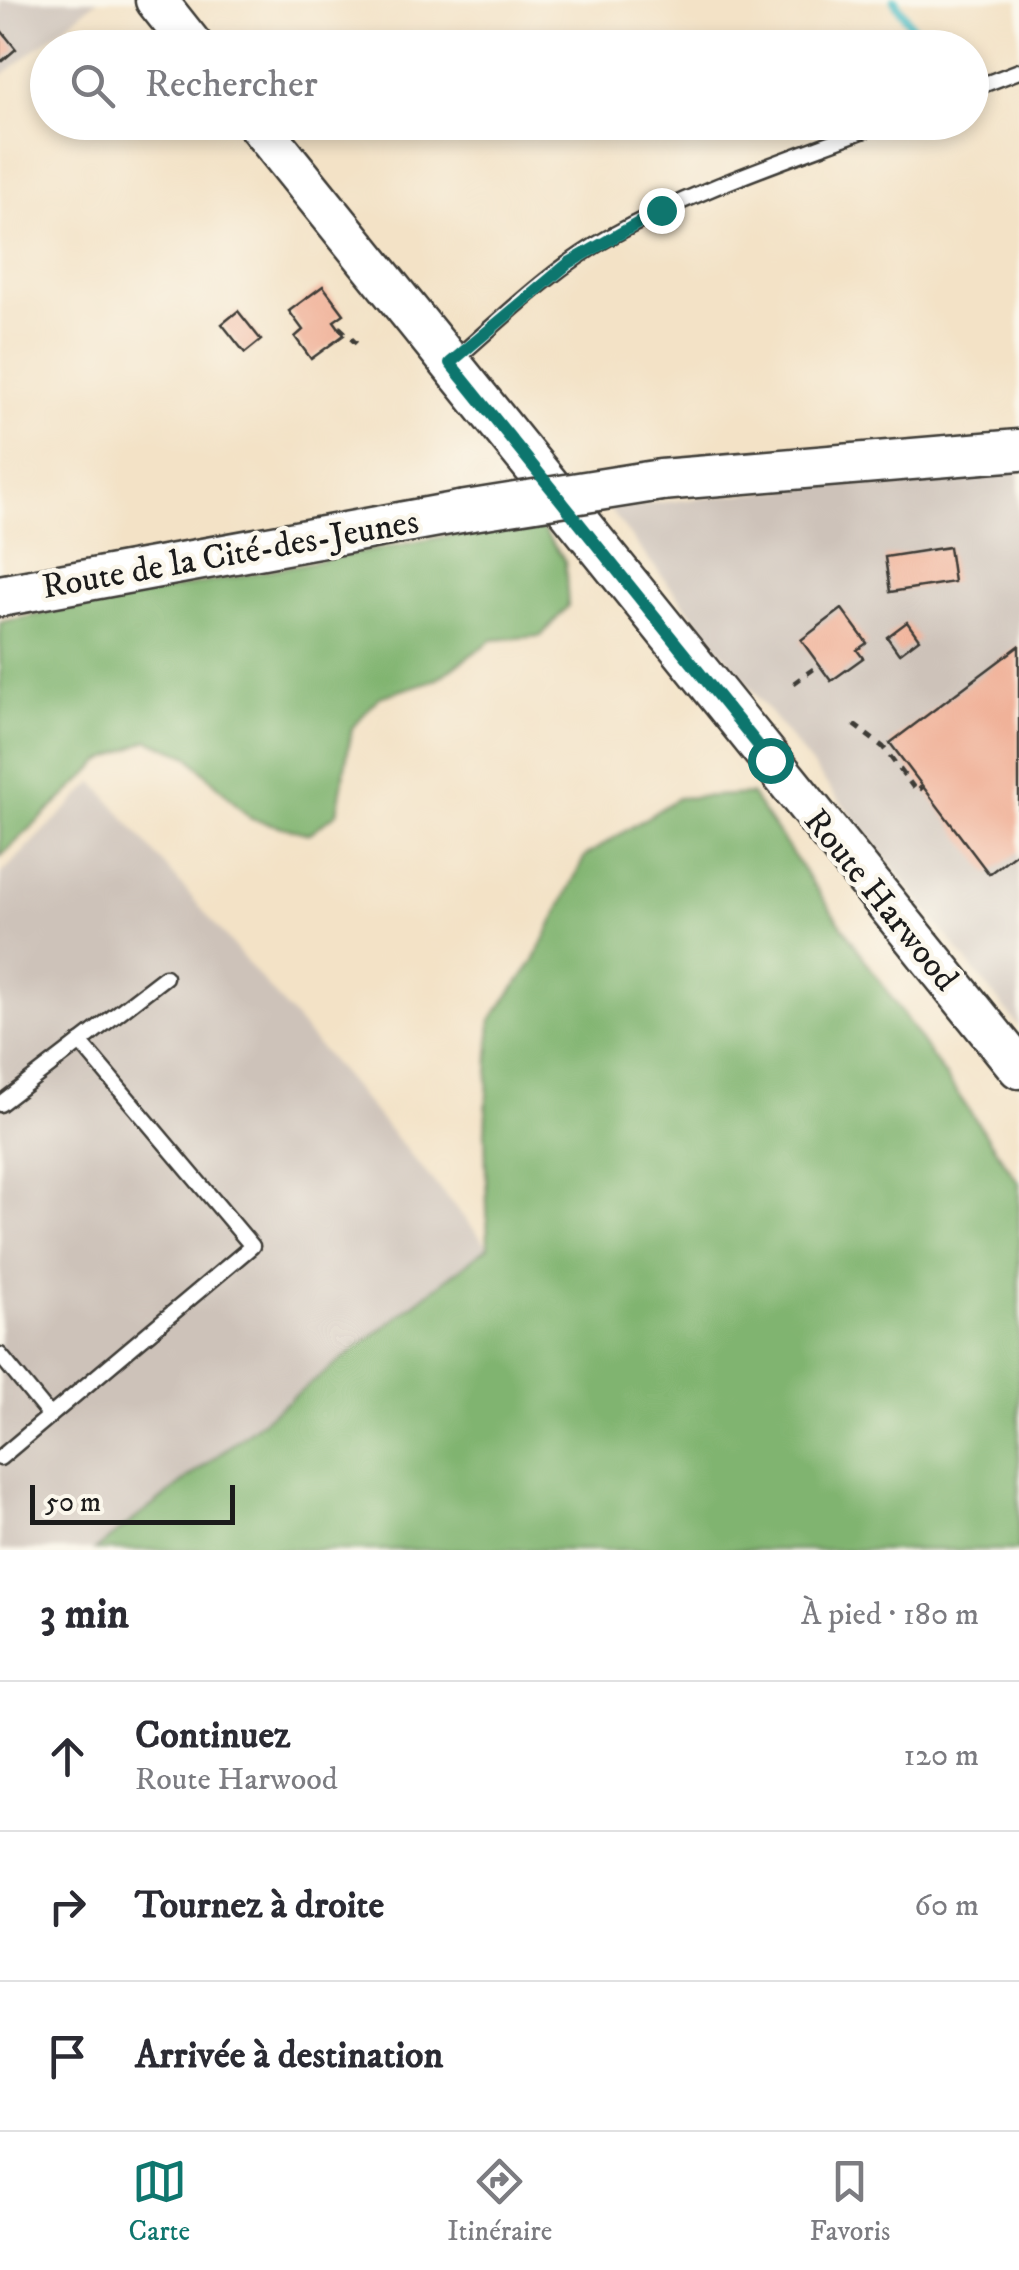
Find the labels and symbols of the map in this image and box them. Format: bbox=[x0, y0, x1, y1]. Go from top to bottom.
route end bbox=[639, 188, 685, 234]
street label: Route de la Cité-des-Jeunes bbox=[39, 500, 422, 610]
route start bbox=[748, 738, 794, 784]
street label: Route Harwood bbox=[794, 800, 968, 1001]
scale bar bbox=[30, 1480, 235, 1524]

